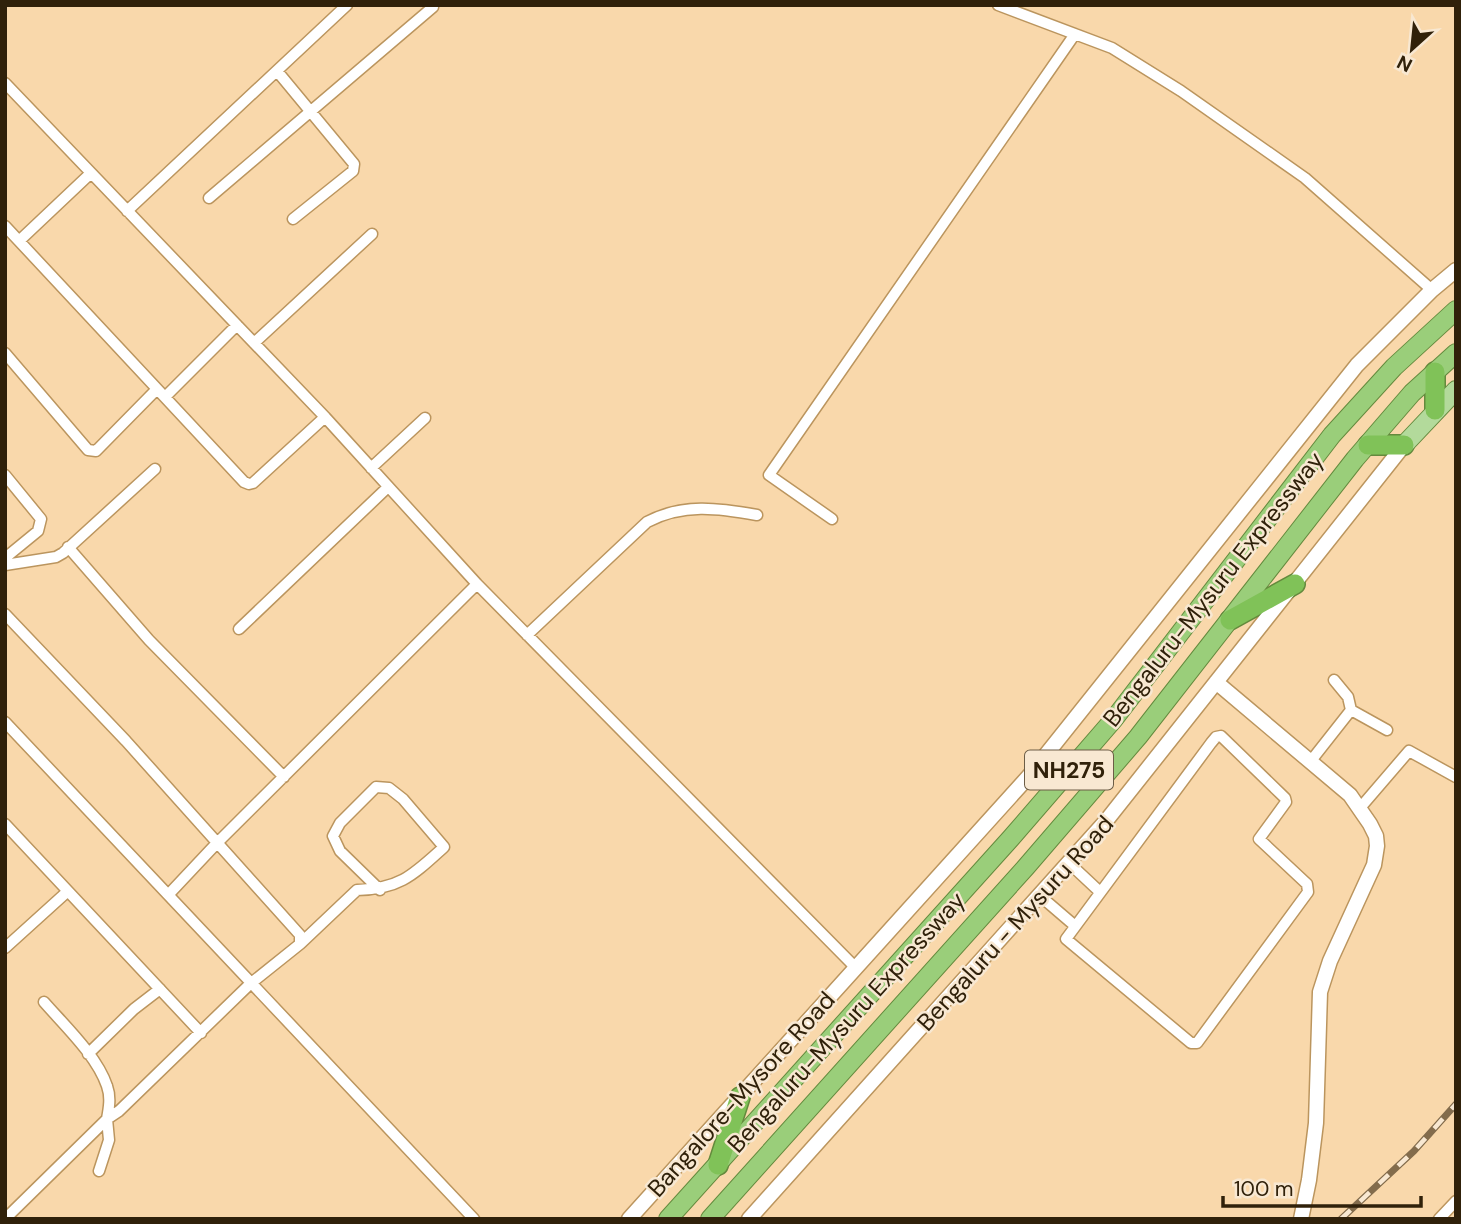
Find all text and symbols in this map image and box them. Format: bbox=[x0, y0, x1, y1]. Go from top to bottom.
north arrow bbox=[1377, 14, 1447, 84]
text: N bbox=[1393, 49, 1416, 78]
street label: Bengaluru-Mysuru Expressway bbox=[1096, 445, 1330, 733]
road number: NH275 bbox=[1025, 750, 1113, 790]
street label: Bengaluru - Mysuru Road bbox=[910, 809, 1120, 1037]
street label: Bengaluru-Mysuru Expressway bbox=[720, 885, 972, 1159]
street label: Bangalore-Mysore Road bbox=[641, 985, 841, 1203]
scale bar bbox=[1223, 1164, 1421, 1208]
text: 100 m bbox=[1234, 1175, 1294, 1203]

